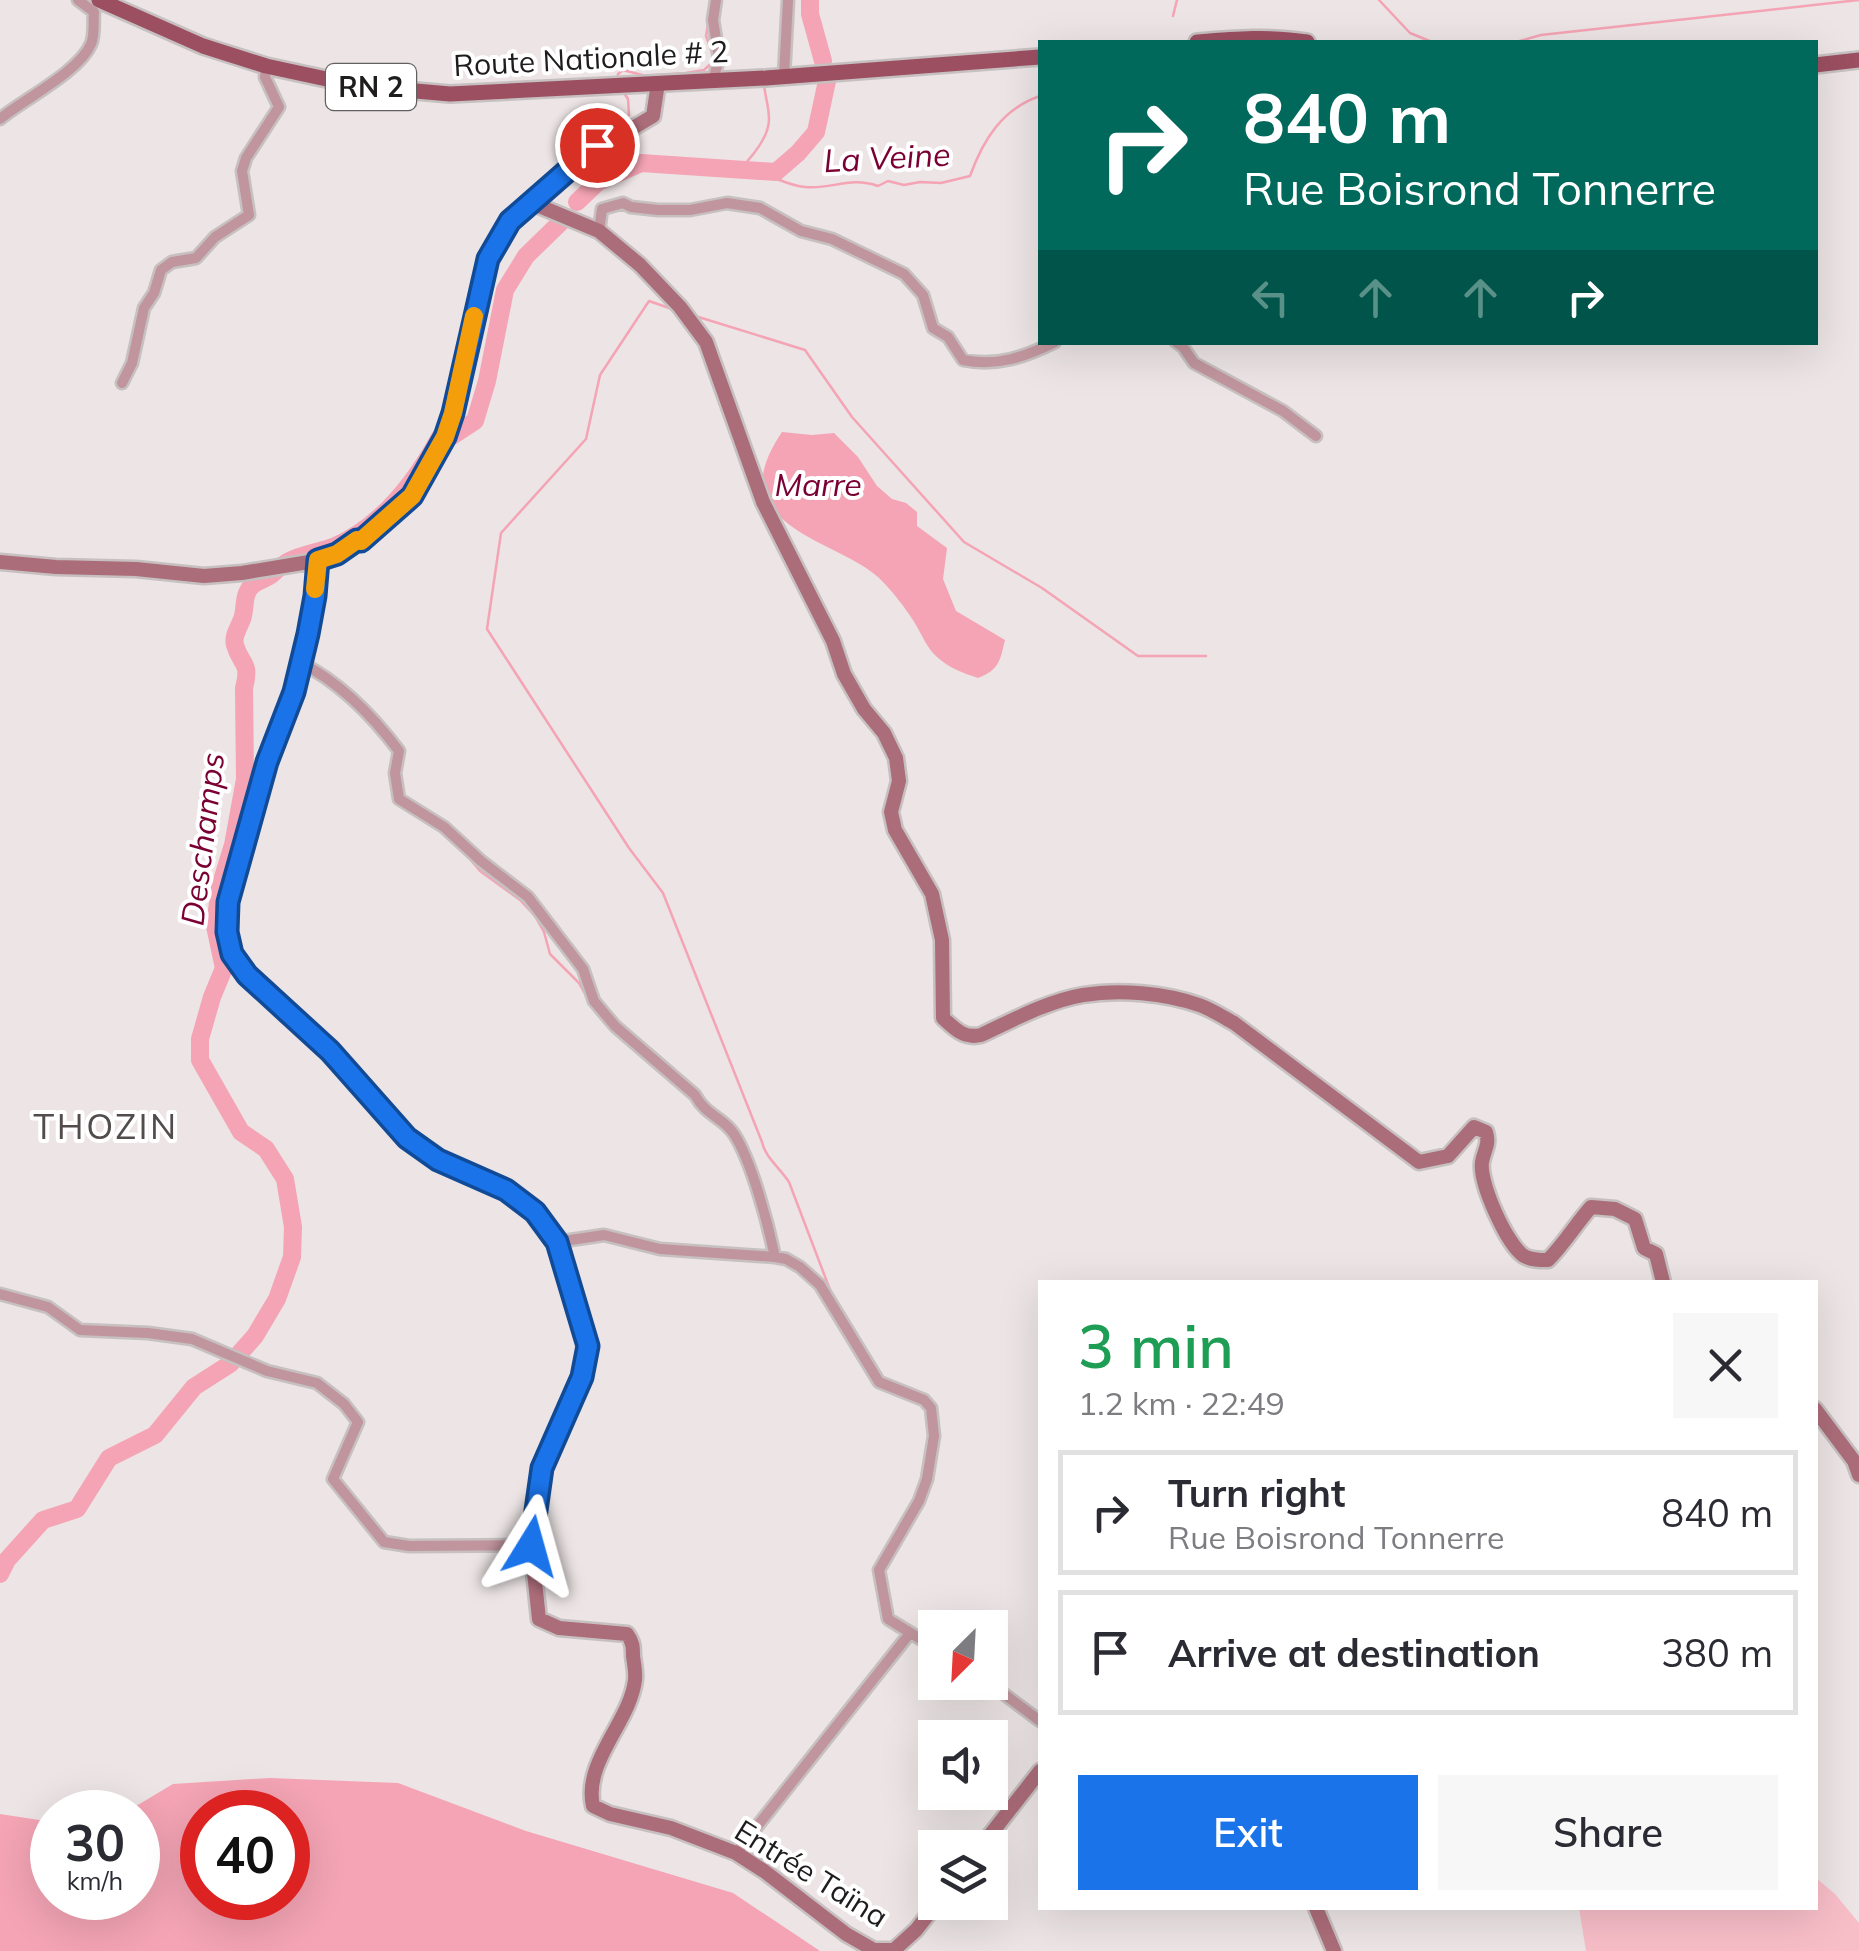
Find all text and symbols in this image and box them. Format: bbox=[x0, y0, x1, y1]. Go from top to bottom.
street label: Route Nationale # 2 bbox=[453, 32, 729, 84]
road number: RN 2 bbox=[326, 64, 416, 110]
text: 840 m bbox=[1243, 73, 1451, 161]
icon: right bbox=[1078, 80, 1208, 210]
pin bbox=[555, 103, 640, 188]
icon: arrive bbox=[570, 118, 625, 173]
water label: La Veine bbox=[823, 134, 951, 180]
text: Rue Boisrond Tonnerre bbox=[1243, 160, 1716, 216]
icon: left bbox=[1243, 270, 1298, 325]
icon: ahead bbox=[1348, 270, 1403, 325]
icon: ahead bbox=[1453, 270, 1508, 325]
icon: right bbox=[1558, 270, 1613, 325]
water label: Marre bbox=[774, 464, 862, 504]
water label: Deschamps bbox=[172, 750, 232, 928]
district label: THOZIN bbox=[33, 1104, 179, 1148]
text: 3 min bbox=[1078, 1308, 1234, 1383]
button: close bbox=[1673, 1313, 1778, 1418]
text: 1.2 km · 22:49 bbox=[1078, 1383, 1285, 1423]
text: Turn right bbox=[1168, 1469, 1345, 1517]
icon: right bbox=[1083, 1485, 1138, 1540]
text: 840 m bbox=[1661, 1489, 1773, 1537]
position arrow bbox=[479, 1494, 583, 1598]
text: Rue Boisrond Tonnerre bbox=[1168, 1517, 1504, 1557]
north arrow bbox=[918, 1610, 1008, 1700]
map controls bbox=[918, 1610, 1008, 1920]
icon: arrive bbox=[1083, 1625, 1138, 1680]
text: Arrive at destination bbox=[1168, 1629, 1540, 1677]
text: 380 m bbox=[1661, 1629, 1773, 1677]
button: sound bbox=[918, 1720, 1008, 1810]
button: Exit bbox=[1078, 1775, 1418, 1890]
button: Share bbox=[1438, 1775, 1778, 1890]
speed limit sign: 40 bbox=[180, 1790, 310, 1920]
text: 30 bbox=[65, 1811, 125, 1874]
street label: Entrée Taïna bbox=[728, 1811, 895, 1935]
button: layers bbox=[918, 1830, 1008, 1920]
text: km/h bbox=[67, 1865, 123, 1896]

